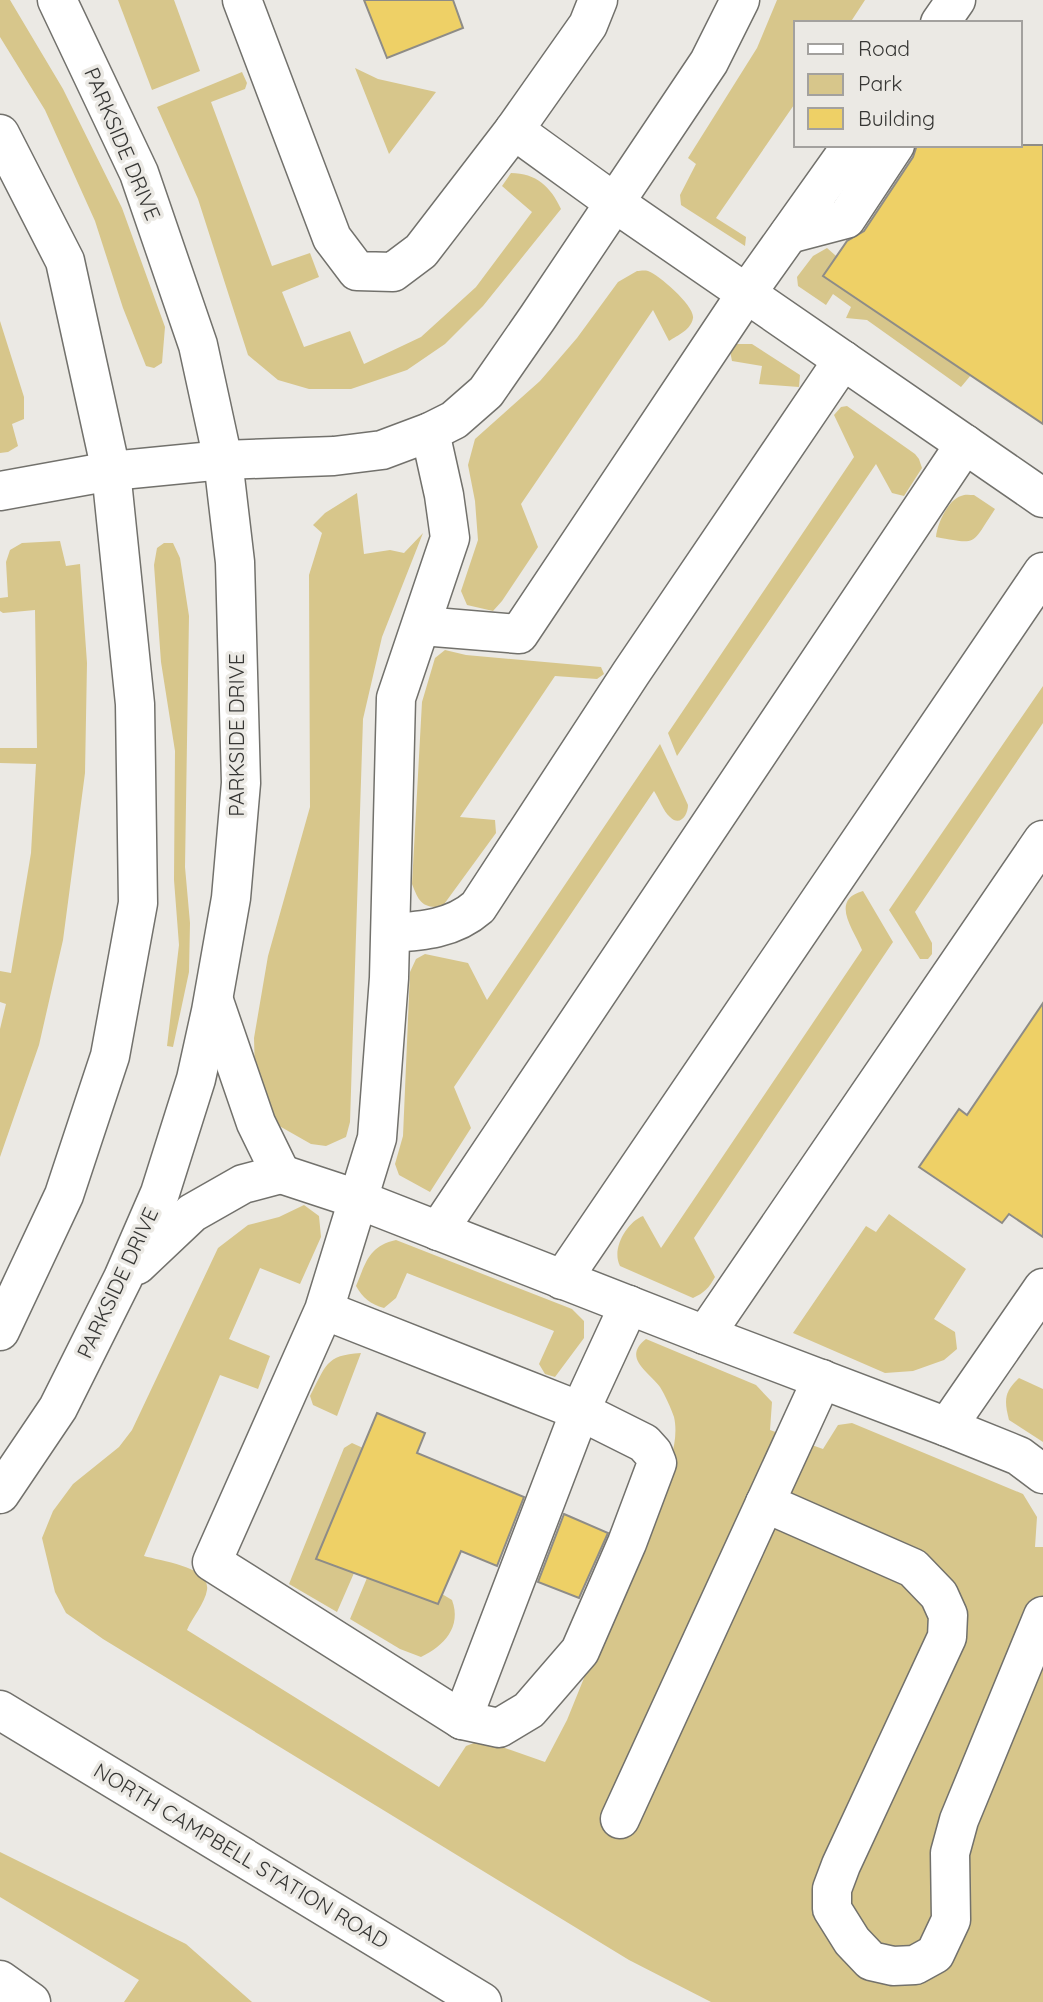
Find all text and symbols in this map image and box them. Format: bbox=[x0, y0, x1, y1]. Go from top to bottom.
legend bbox=[794, 21, 1022, 147]
text: Road bbox=[858, 35, 910, 61]
street label: PARKSIDE DRIVE bbox=[79, 63, 167, 224]
text: Park bbox=[858, 70, 902, 96]
text: Building bbox=[858, 105, 935, 131]
street label: PARKSIDE DRIVE bbox=[223, 653, 249, 817]
street label: PARKSIDE DRIVE bbox=[71, 1203, 163, 1362]
street label: NORTH CAMPBELL STATION ROAD bbox=[89, 1757, 394, 1954]

